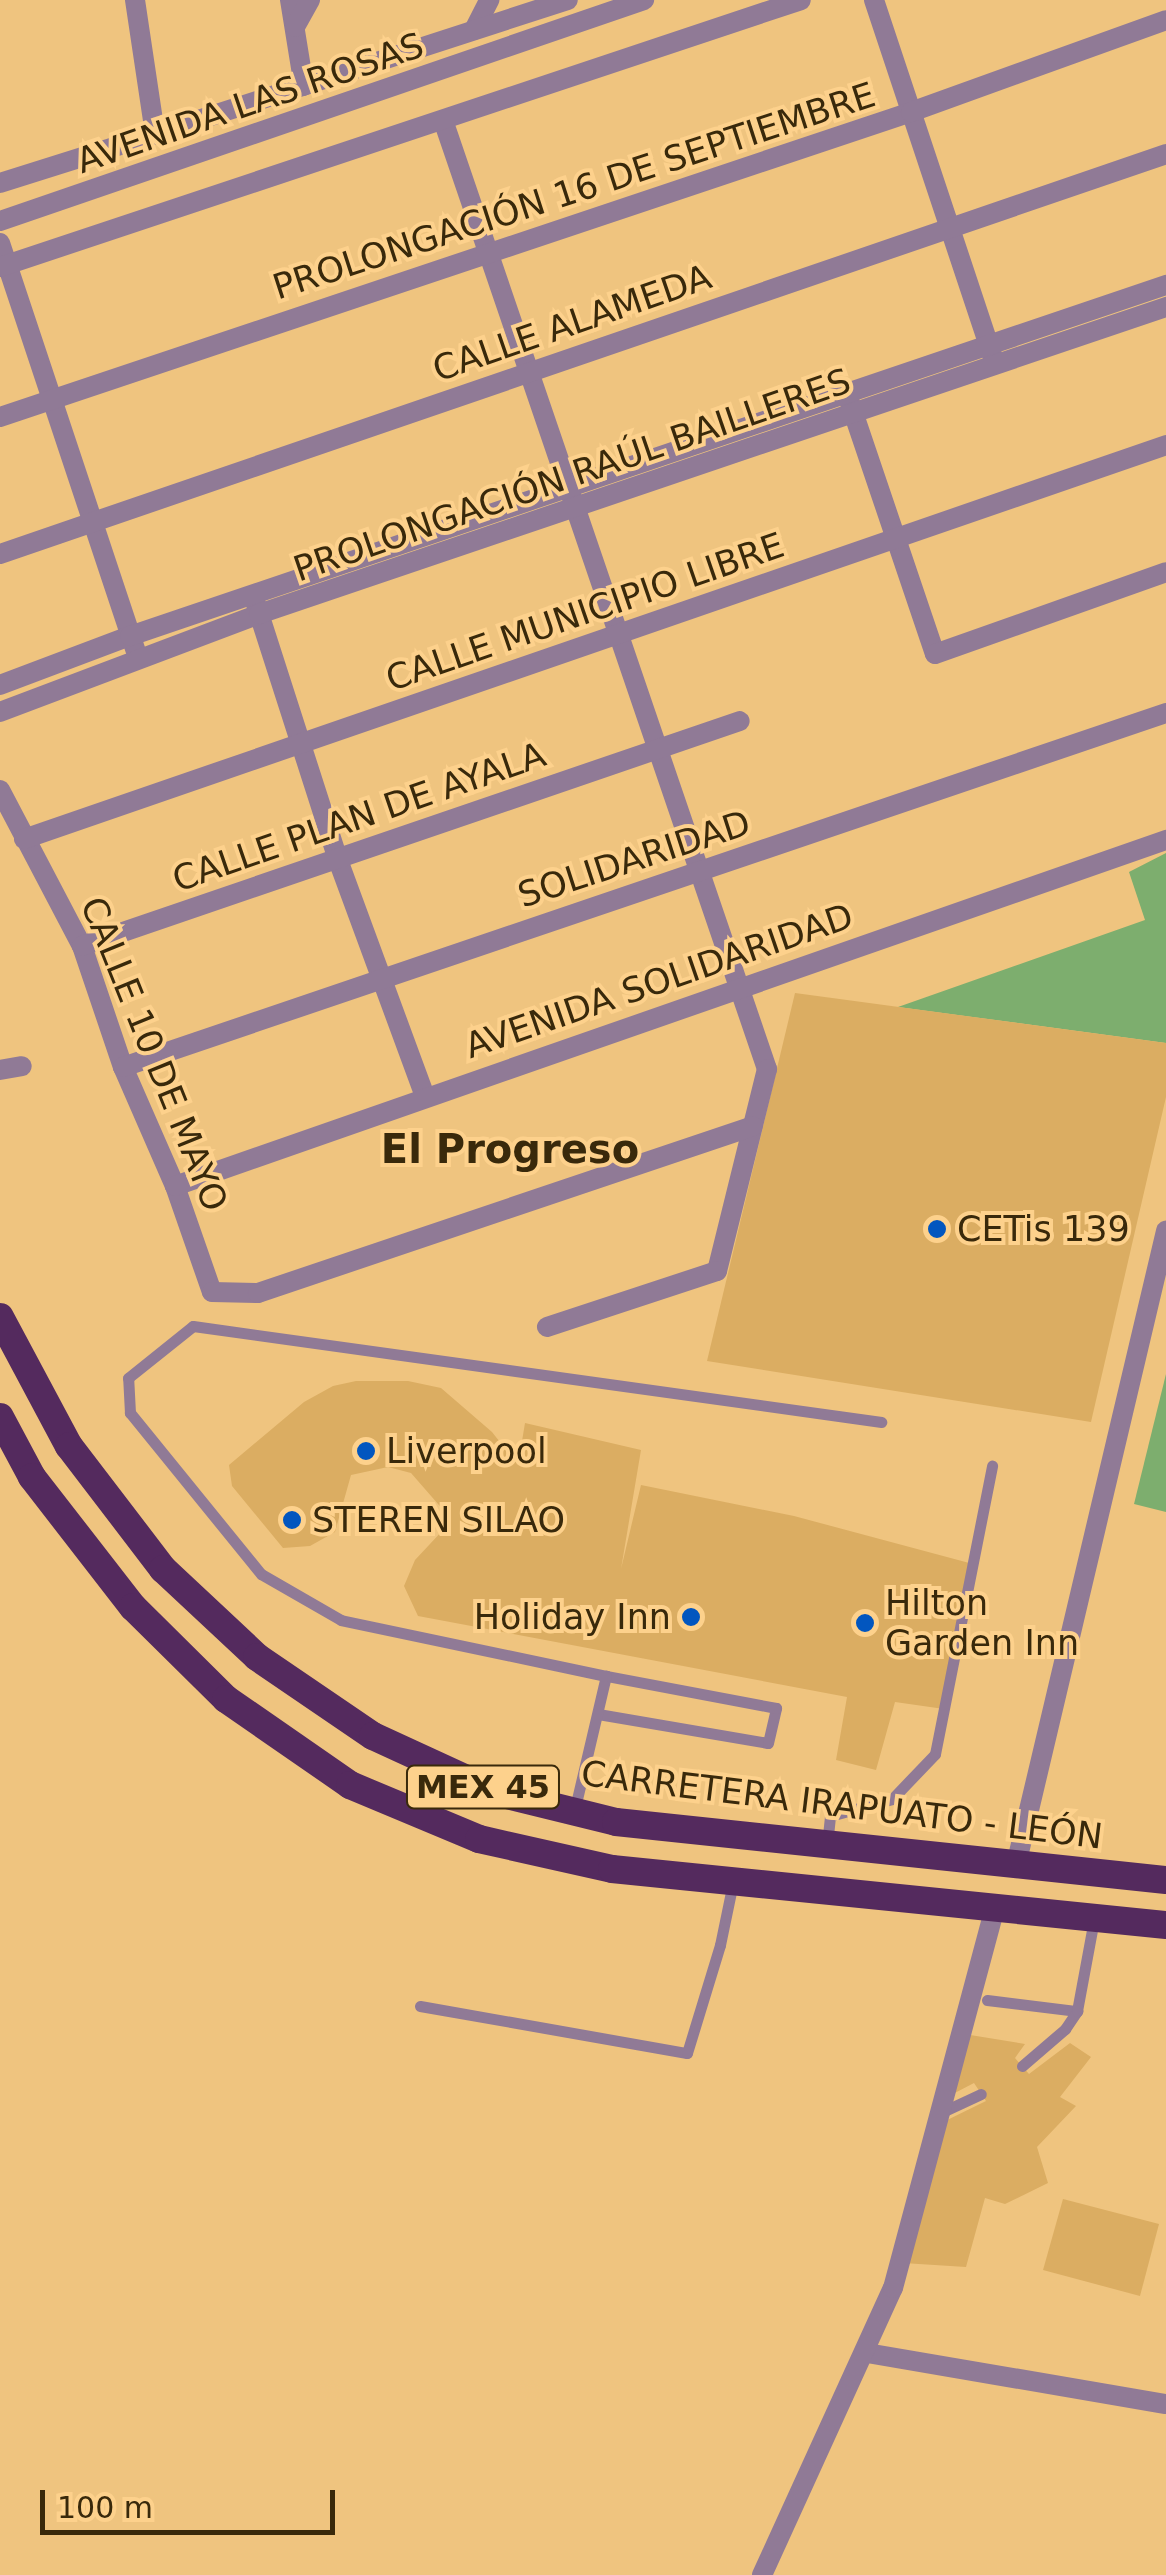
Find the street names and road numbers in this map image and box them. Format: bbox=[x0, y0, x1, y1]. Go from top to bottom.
street label: AVENIDA LAS ROSAS bbox=[71, 24, 429, 182]
street label: PROLONGACIÓN 16 DE SEPTIEMBRE bbox=[268, 74, 880, 308]
street label: CALLE ALAMEDA bbox=[427, 256, 717, 390]
street label: PROLONGACIÓN RAÚL BAILLERES bbox=[288, 360, 856, 590]
street label: CALLE MUNICIPIO LIBRE bbox=[381, 524, 789, 700]
street label: CALLE PLAN DE AYALA bbox=[167, 733, 551, 901]
street label: SOLIDARIDAD bbox=[513, 802, 755, 916]
street label: CALLE 10 DE MAYO bbox=[72, 891, 236, 1217]
street label: AVENIDA SOLIDARIDAD bbox=[460, 895, 858, 1067]
street label: CARRETERA IRAPUATO - LEÓN bbox=[579, 1752, 1105, 1858]
road number: MEX 45 bbox=[406, 1760, 560, 1814]

